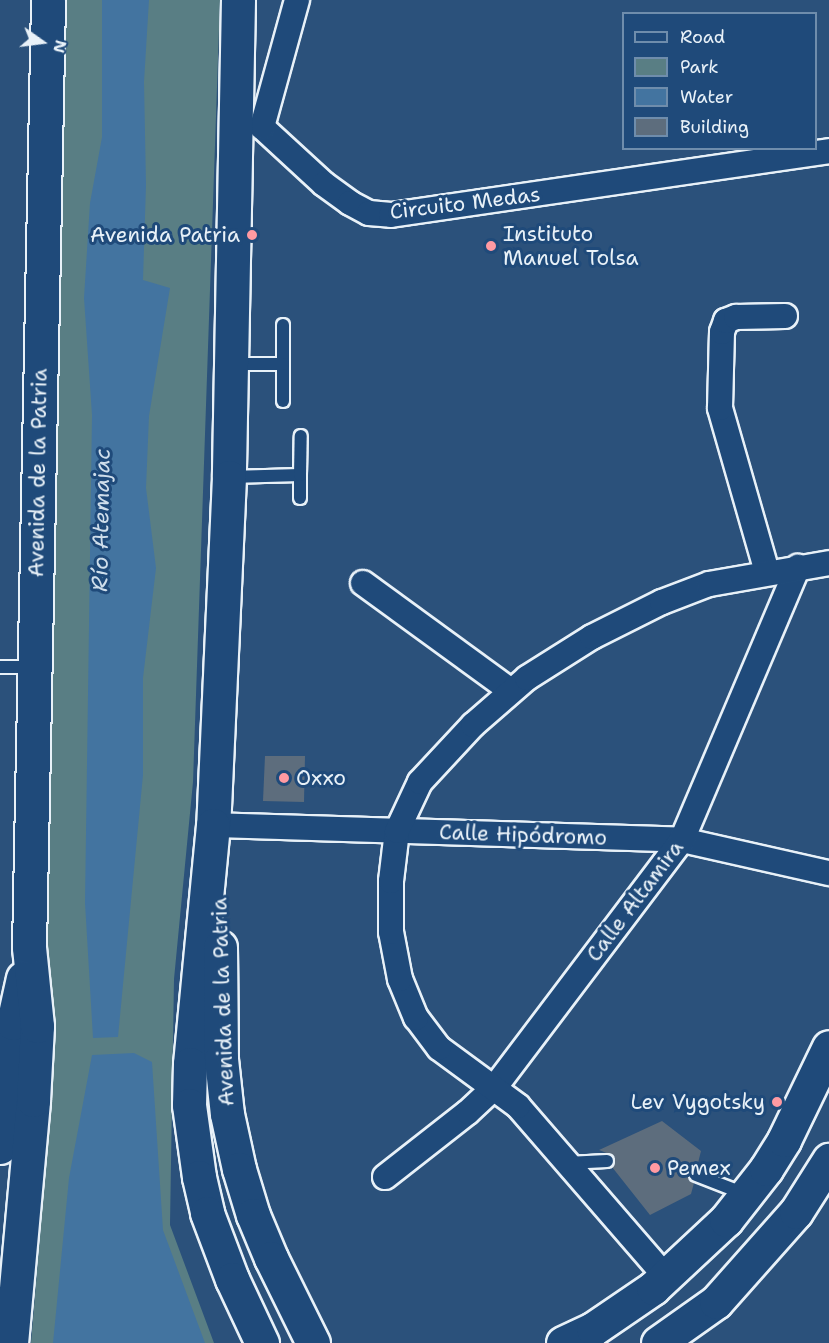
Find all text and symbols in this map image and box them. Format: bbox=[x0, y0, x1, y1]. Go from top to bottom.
north arrow bbox=[12, 12, 72, 72]
legend bbox=[622, 12, 817, 150]
text: Road bbox=[680, 25, 725, 49]
text: N bbox=[48, 38, 72, 55]
text: Park bbox=[680, 55, 719, 79]
text: Water bbox=[680, 85, 733, 109]
text: Building bbox=[680, 115, 749, 139]
street label: Circuito Medas bbox=[388, 181, 542, 225]
place label: Instituto Manuel Tolsa bbox=[503, 221, 639, 271]
place label: Avenida Patria bbox=[90, 222, 240, 248]
marker: Avenida Patria bbox=[245, 228, 259, 242]
marker: Instituto Manuel Tolsa bbox=[484, 239, 498, 253]
street label: Avenida de la Patria bbox=[24, 368, 52, 578]
water label: Río Atemajac bbox=[87, 448, 115, 592]
place label: Oxxo bbox=[296, 765, 346, 791]
marker: Oxxo bbox=[277, 771, 291, 785]
street label: Calle Hipódromo bbox=[439, 819, 607, 851]
street label: Calle Altamira bbox=[581, 835, 689, 967]
street label: Avenida de la Patria bbox=[207, 897, 239, 1107]
place label: Lev Vygotsky bbox=[630, 1089, 765, 1115]
marker: Lev Vygotsky bbox=[770, 1095, 784, 1109]
place label: Pemex bbox=[667, 1155, 731, 1181]
marker: Pemex bbox=[648, 1161, 662, 1175]

